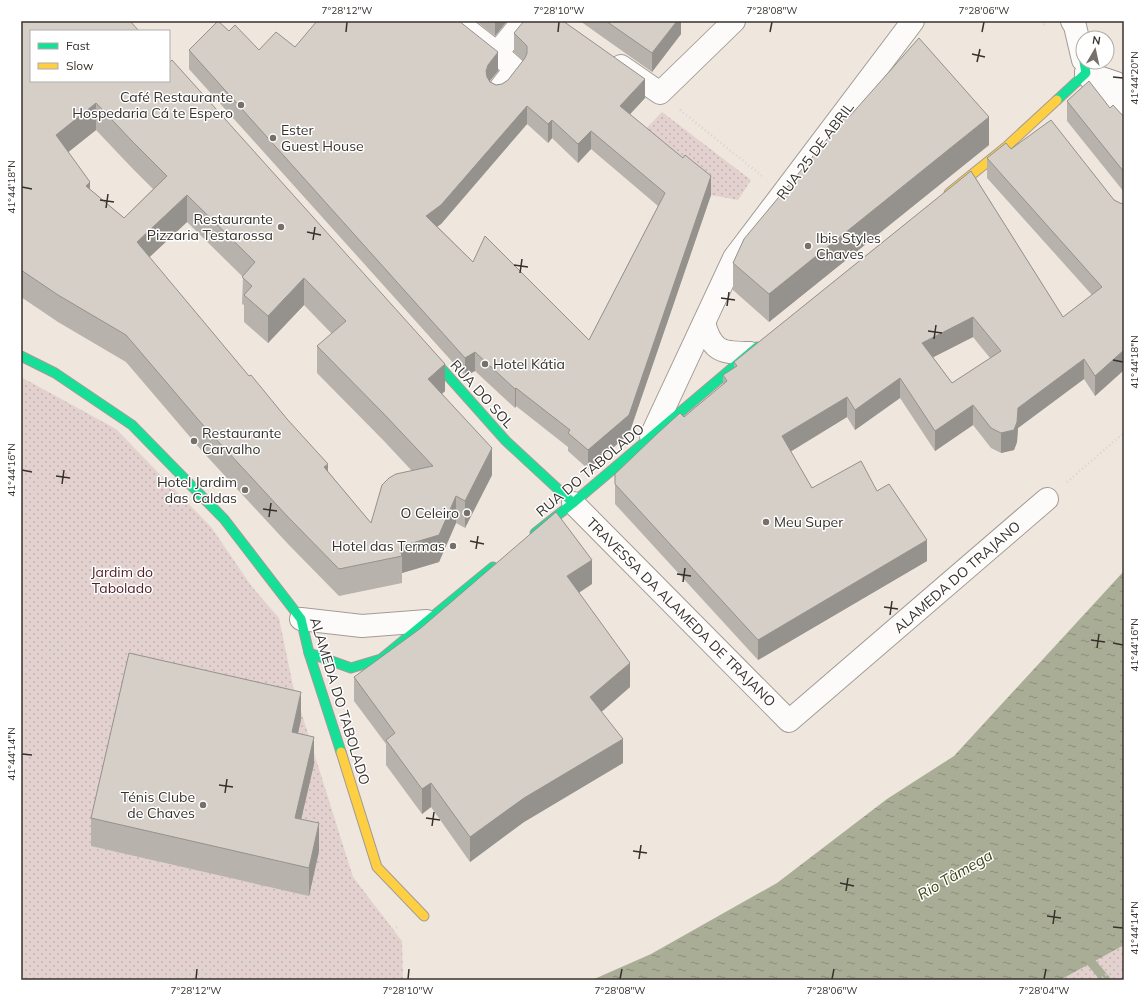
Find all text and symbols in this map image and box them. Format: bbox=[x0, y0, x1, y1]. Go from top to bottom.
text: 7°28'12"W bbox=[322, 4, 372, 17]
text: 7°28'10"W bbox=[534, 4, 584, 17]
text: 7°28'08"W bbox=[747, 4, 797, 17]
text: 7°28'06"W bbox=[959, 4, 1009, 17]
legend bbox=[30, 30, 170, 82]
north arrow bbox=[1075, 30, 1115, 70]
text: N bbox=[1091, 33, 1102, 48]
text: Fast bbox=[66, 38, 90, 53]
text: 41°44'20"N bbox=[1128, 51, 1141, 105]
text: Slow bbox=[66, 58, 94, 73]
place label: Café Restaurante Hospedaria Cá te Espero bbox=[72, 88, 233, 122]
street label: RUA 25 DE ABRIL bbox=[773, 98, 858, 203]
marker: Café Restaurante Hospedaria Cá te Espero bbox=[236, 100, 246, 110]
place label: Ester Guest House bbox=[281, 121, 364, 155]
marker: Ester Guest House bbox=[268, 133, 278, 143]
text: 41°44'18"N bbox=[5, 160, 18, 214]
place label: Restaurante Pizzaria Testarossa bbox=[147, 210, 273, 244]
marker: Restaurante Pizzaria Testarossa bbox=[276, 222, 286, 232]
place label: Ibis Styles Chaves bbox=[816, 229, 881, 263]
marker: Ibis Styles Chaves bbox=[803, 241, 813, 251]
text: 41°44'18"N bbox=[1128, 335, 1141, 389]
place label: Hotel Kátia bbox=[493, 355, 565, 373]
street label: RUA DO SOL bbox=[447, 356, 518, 432]
marker: Hotel Kátia bbox=[480, 359, 490, 369]
street label: RUA DO TABOLADO bbox=[532, 420, 648, 520]
place label: Restaurante Carvalho bbox=[202, 424, 281, 458]
marker: Restaurante Carvalho bbox=[189, 436, 199, 446]
text: 41°44'16"N bbox=[5, 443, 18, 497]
place label: Hotel Jardim das Caldas bbox=[157, 473, 237, 507]
marker: Hotel Jardim das Caldas bbox=[240, 485, 250, 495]
place label: O Celeiro bbox=[401, 504, 459, 522]
marker: O Celeiro bbox=[462, 508, 472, 518]
place label: Meu Super bbox=[774, 513, 844, 531]
street label: TRAVESSA DA ALAMEDA DE TRAJANO bbox=[583, 514, 779, 710]
marker: Meu Super bbox=[761, 517, 771, 527]
street label: ALAMEDA DO TRAJANO bbox=[890, 517, 1024, 637]
place label: Hotel das Termas bbox=[332, 537, 445, 555]
marker: Hotel das Termas bbox=[448, 541, 458, 551]
park label: Jardim do Tabolado bbox=[91, 563, 153, 597]
street label: ALAMEDA DO TABOLADO bbox=[306, 615, 374, 787]
text: 41°44'16"N bbox=[1128, 618, 1141, 672]
text: 41°44'14"N bbox=[5, 727, 18, 781]
place label: Ténis Clube de Chaves bbox=[121, 788, 195, 822]
marker: Ténis Clube de Chaves bbox=[198, 800, 208, 810]
water label: Rio Tâmega bbox=[914, 845, 996, 904]
text: 41°44'14"N bbox=[1128, 901, 1141, 955]
text: 7°28'12"W bbox=[171, 984, 221, 997]
text: 7°28'10"W bbox=[383, 984, 433, 997]
text: 7°28'08"W bbox=[595, 984, 645, 997]
text: 7°28'06"W bbox=[807, 984, 857, 997]
text: 7°28'04"W bbox=[1019, 984, 1069, 997]

